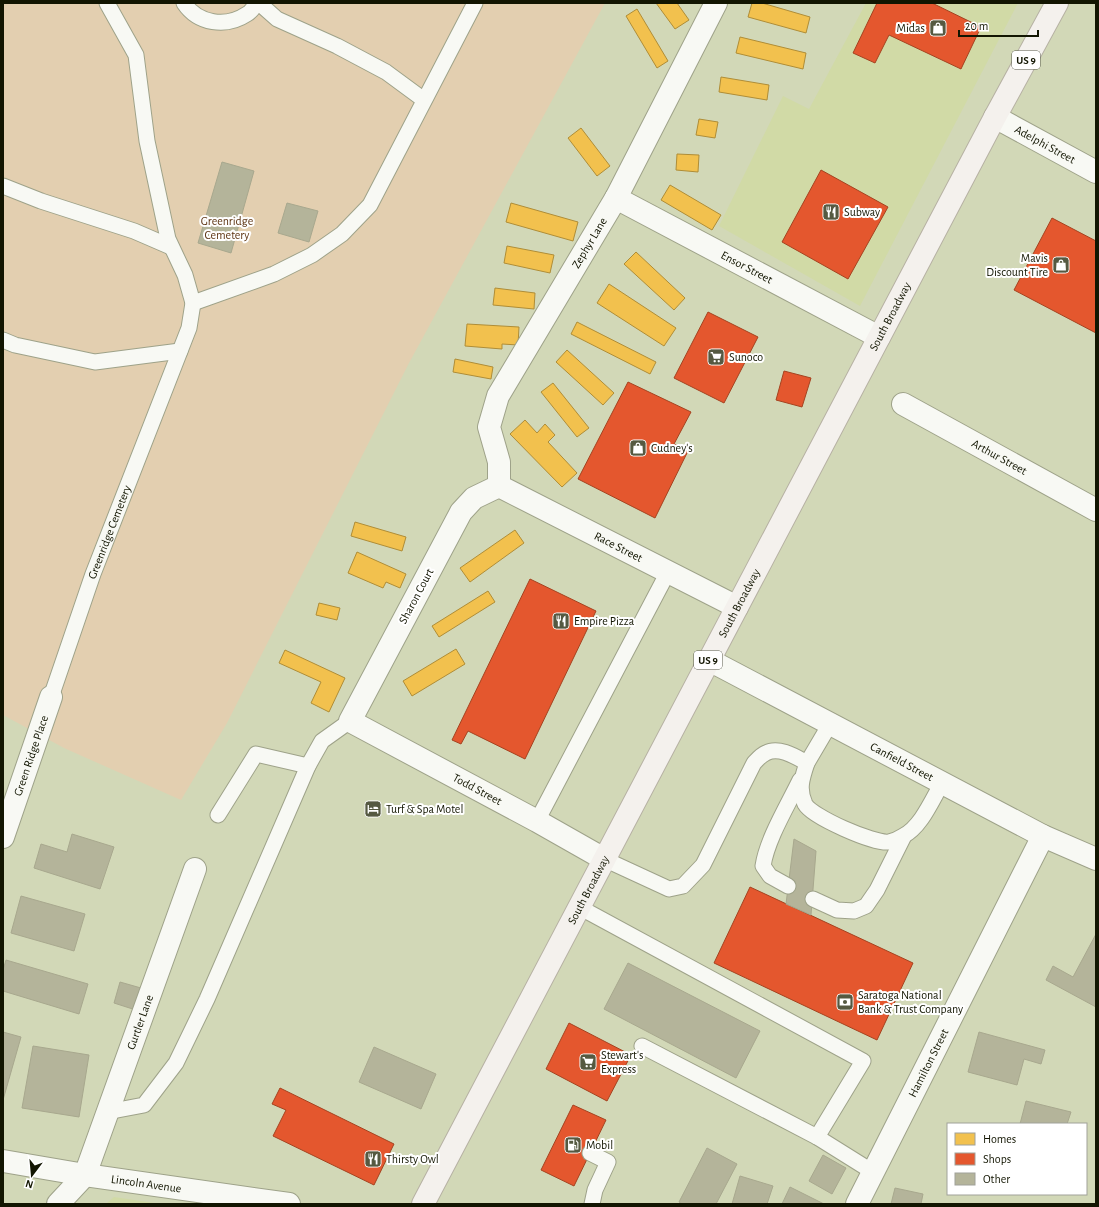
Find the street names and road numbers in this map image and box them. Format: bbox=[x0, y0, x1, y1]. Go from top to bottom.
road number: US 9 bbox=[1012, 51, 1040, 69]
street label: Adelphi Street bbox=[1013, 123, 1078, 166]
street label: Zephyr Lane bbox=[570, 215, 609, 270]
street label: Ensor Street bbox=[719, 249, 775, 286]
street label: South Broadway bbox=[867, 280, 914, 353]
street label: Arthur Street bbox=[970, 437, 1029, 477]
street label: Greenridge Cemetery bbox=[86, 484, 134, 580]
street label: Race Street bbox=[592, 530, 645, 564]
street label: Sharon Court bbox=[396, 566, 436, 626]
street label: South Broadway bbox=[716, 567, 763, 639]
road number: US 9 bbox=[694, 651, 722, 669]
street label: Green Ridge Place bbox=[12, 714, 50, 797]
street label: Canfield Street bbox=[868, 740, 936, 783]
street label: Todd Street bbox=[451, 771, 504, 807]
street label: South Broadway bbox=[565, 853, 612, 926]
street label: Gurtler Lane bbox=[125, 993, 155, 1051]
street label: Hamilton Street bbox=[906, 1027, 951, 1099]
street label: Lincoln Avenue bbox=[110, 1173, 182, 1195]

